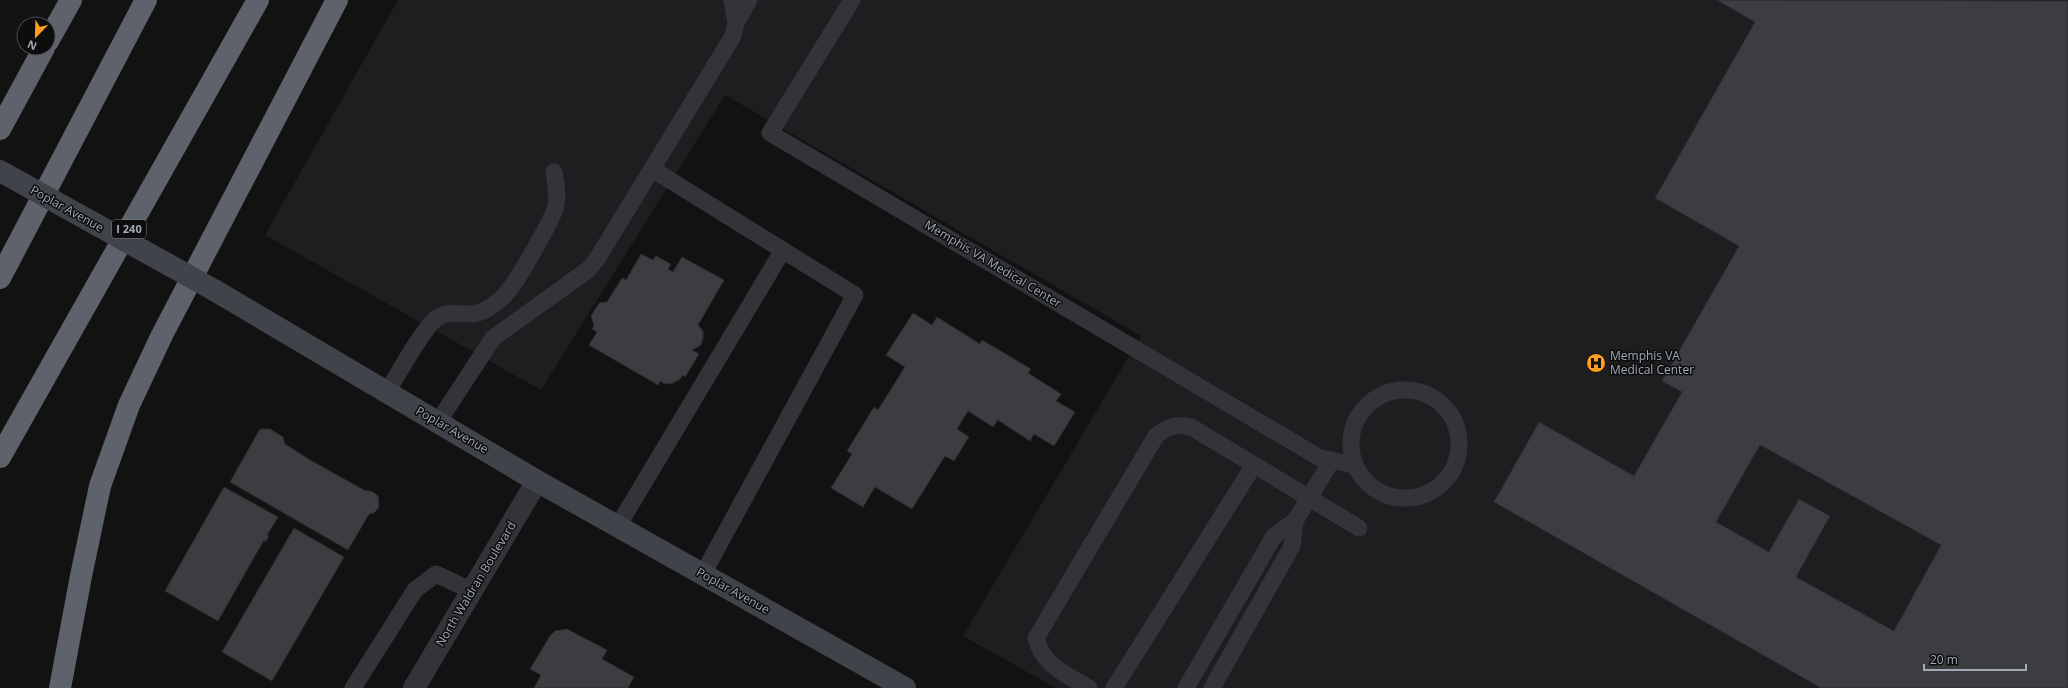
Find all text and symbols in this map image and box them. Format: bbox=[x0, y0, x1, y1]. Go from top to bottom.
north arrow bbox=[16, 16, 56, 56]
text: N bbox=[25, 37, 39, 54]
street label: Poplar Avenue bbox=[28, 181, 107, 236]
street label: Memphis VA Medical Center bbox=[922, 216, 1065, 311]
road number: I 240 bbox=[112, 220, 146, 238]
place label: Memphis VA Medical Center bbox=[1610, 347, 1694, 378]
hospital icon: Memphis VA Medical Center bbox=[1585, 352, 1607, 374]
street label: Poplar Avenue bbox=[413, 402, 492, 457]
street label: North Waldran Boulevard bbox=[431, 518, 520, 649]
street label: Poplar Avenue bbox=[694, 563, 773, 618]
scale bar bbox=[1924, 646, 2026, 672]
text: 20 m bbox=[1930, 651, 1958, 668]

